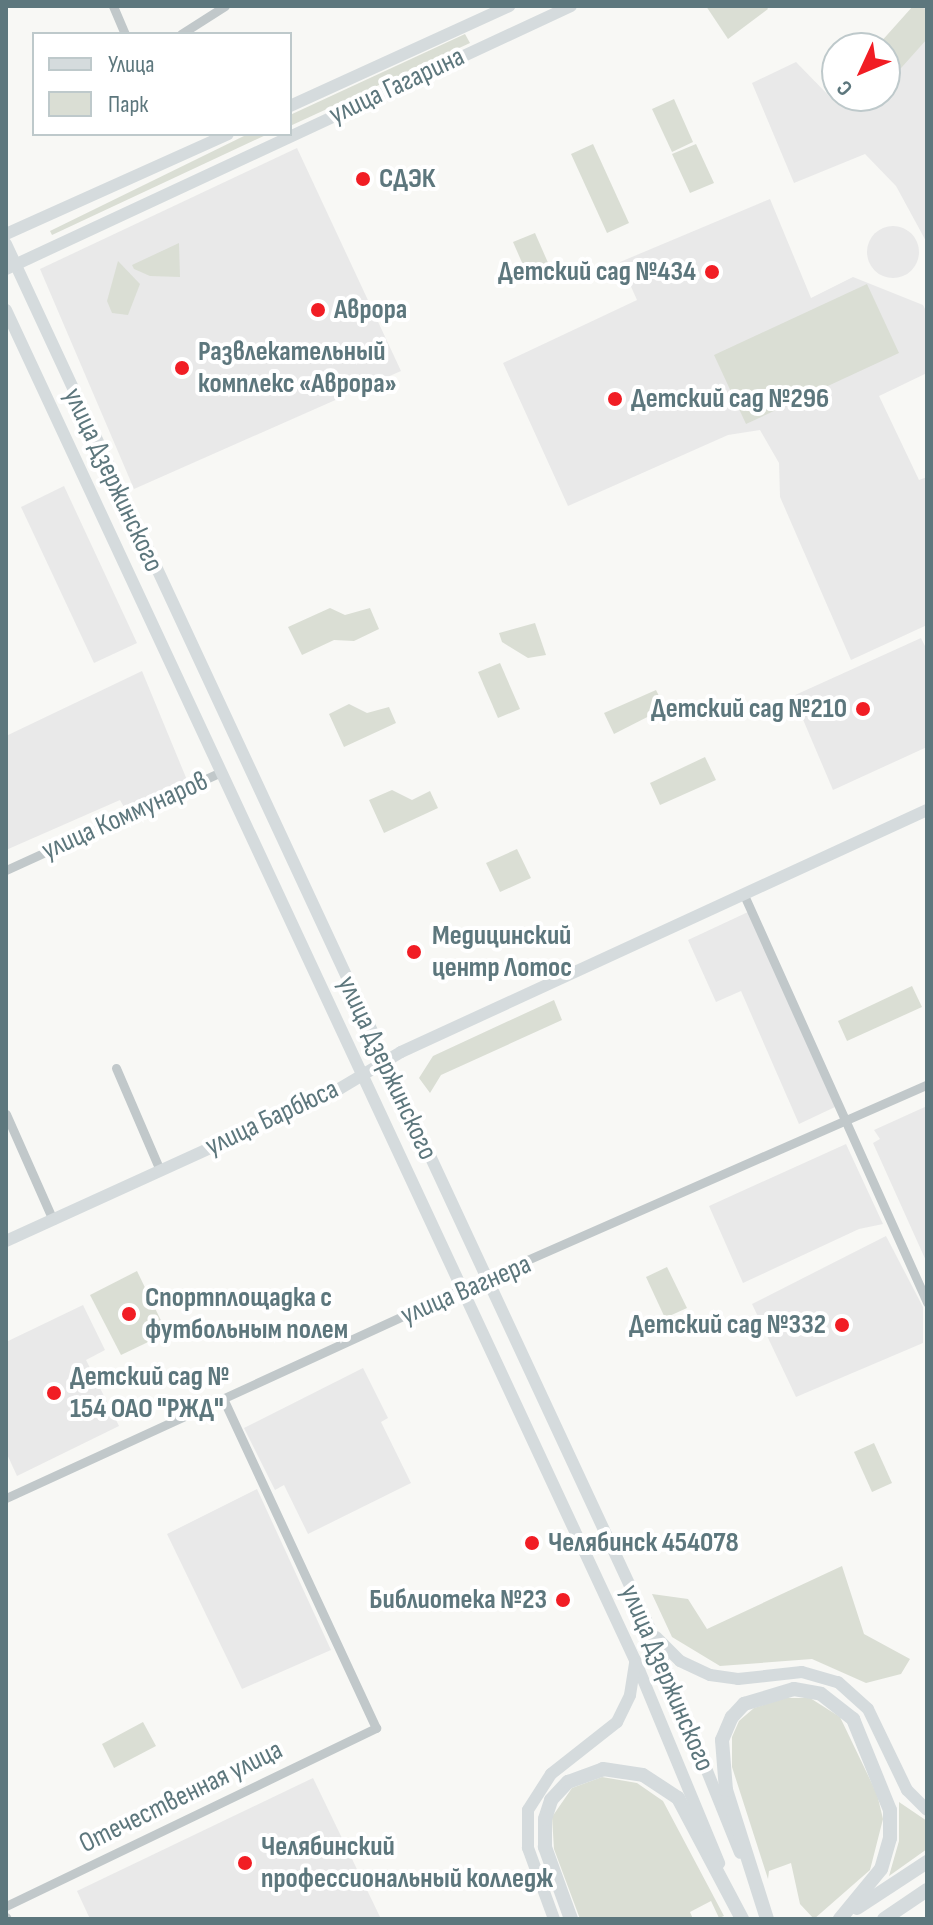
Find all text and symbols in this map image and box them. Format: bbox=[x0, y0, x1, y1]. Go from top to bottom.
legend bbox=[32, 32, 292, 136]
north arrow bbox=[821, 32, 901, 112]
street label: улица Гагарина bbox=[324, 40, 470, 132]
text: Улица bbox=[108, 50, 154, 79]
text: С bbox=[831, 74, 858, 101]
text: Парк bbox=[108, 90, 148, 119]
place label: СДЭК bbox=[379, 162, 436, 196]
marker: СДЭК bbox=[354, 170, 372, 188]
place label: Детский сад №434 bbox=[498, 255, 696, 289]
marker: Детский сад №434 bbox=[703, 263, 721, 281]
place label: Аврора bbox=[334, 293, 407, 327]
marker: Аврора bbox=[309, 301, 327, 319]
place label: Развлекательный комплекс «Аврора» bbox=[198, 335, 397, 401]
marker: Развлекательный комплекс «Аврора» bbox=[173, 359, 191, 377]
place label: Детский сад №296 bbox=[631, 382, 829, 416]
street label: улица Дзержинского bbox=[56, 383, 170, 577]
marker: Детский сад №296 bbox=[606, 390, 624, 408]
place label: Детский сад №210 bbox=[651, 692, 847, 726]
marker: Детский сад №210 bbox=[854, 700, 872, 718]
street label: улица Коммунаров bbox=[37, 764, 213, 868]
place label: Медицинский центр Лотос bbox=[432, 919, 572, 985]
marker: Медицинский центр Лотос bbox=[403, 941, 425, 963]
street label: улица Дзержинского bbox=[330, 971, 444, 1165]
street label: улица Барбюса bbox=[200, 1073, 344, 1163]
street label: улица Вагнера bbox=[396, 1248, 536, 1332]
place label: Спортплощадка с футбольным полем bbox=[145, 1281, 348, 1347]
marker: Спортплощадка с футбольным полем bbox=[120, 1305, 138, 1323]
place label: Детский cад №332 bbox=[629, 1308, 826, 1342]
marker: Детский cад №332 bbox=[833, 1316, 851, 1334]
place label: Детский сад № 154 ОАО "РЖД" bbox=[70, 1360, 229, 1426]
marker: Детский сад № 154 ОАО "РЖД" bbox=[45, 1384, 63, 1402]
place label: Челябинск 454078 bbox=[548, 1526, 739, 1560]
marker: Челябинск 454078 bbox=[523, 1534, 541, 1552]
street label: улица Дзержинского bbox=[613, 1580, 721, 1776]
place label: Библиотека №23 bbox=[369, 1583, 547, 1617]
marker: Библиотека №23 bbox=[554, 1591, 572, 1609]
street label: Отечественная улица bbox=[74, 1733, 288, 1861]
place label: Челябинский профессиональный колледж bbox=[261, 1830, 553, 1896]
marker: Челябинский профессиональный колледж bbox=[236, 1854, 254, 1872]

